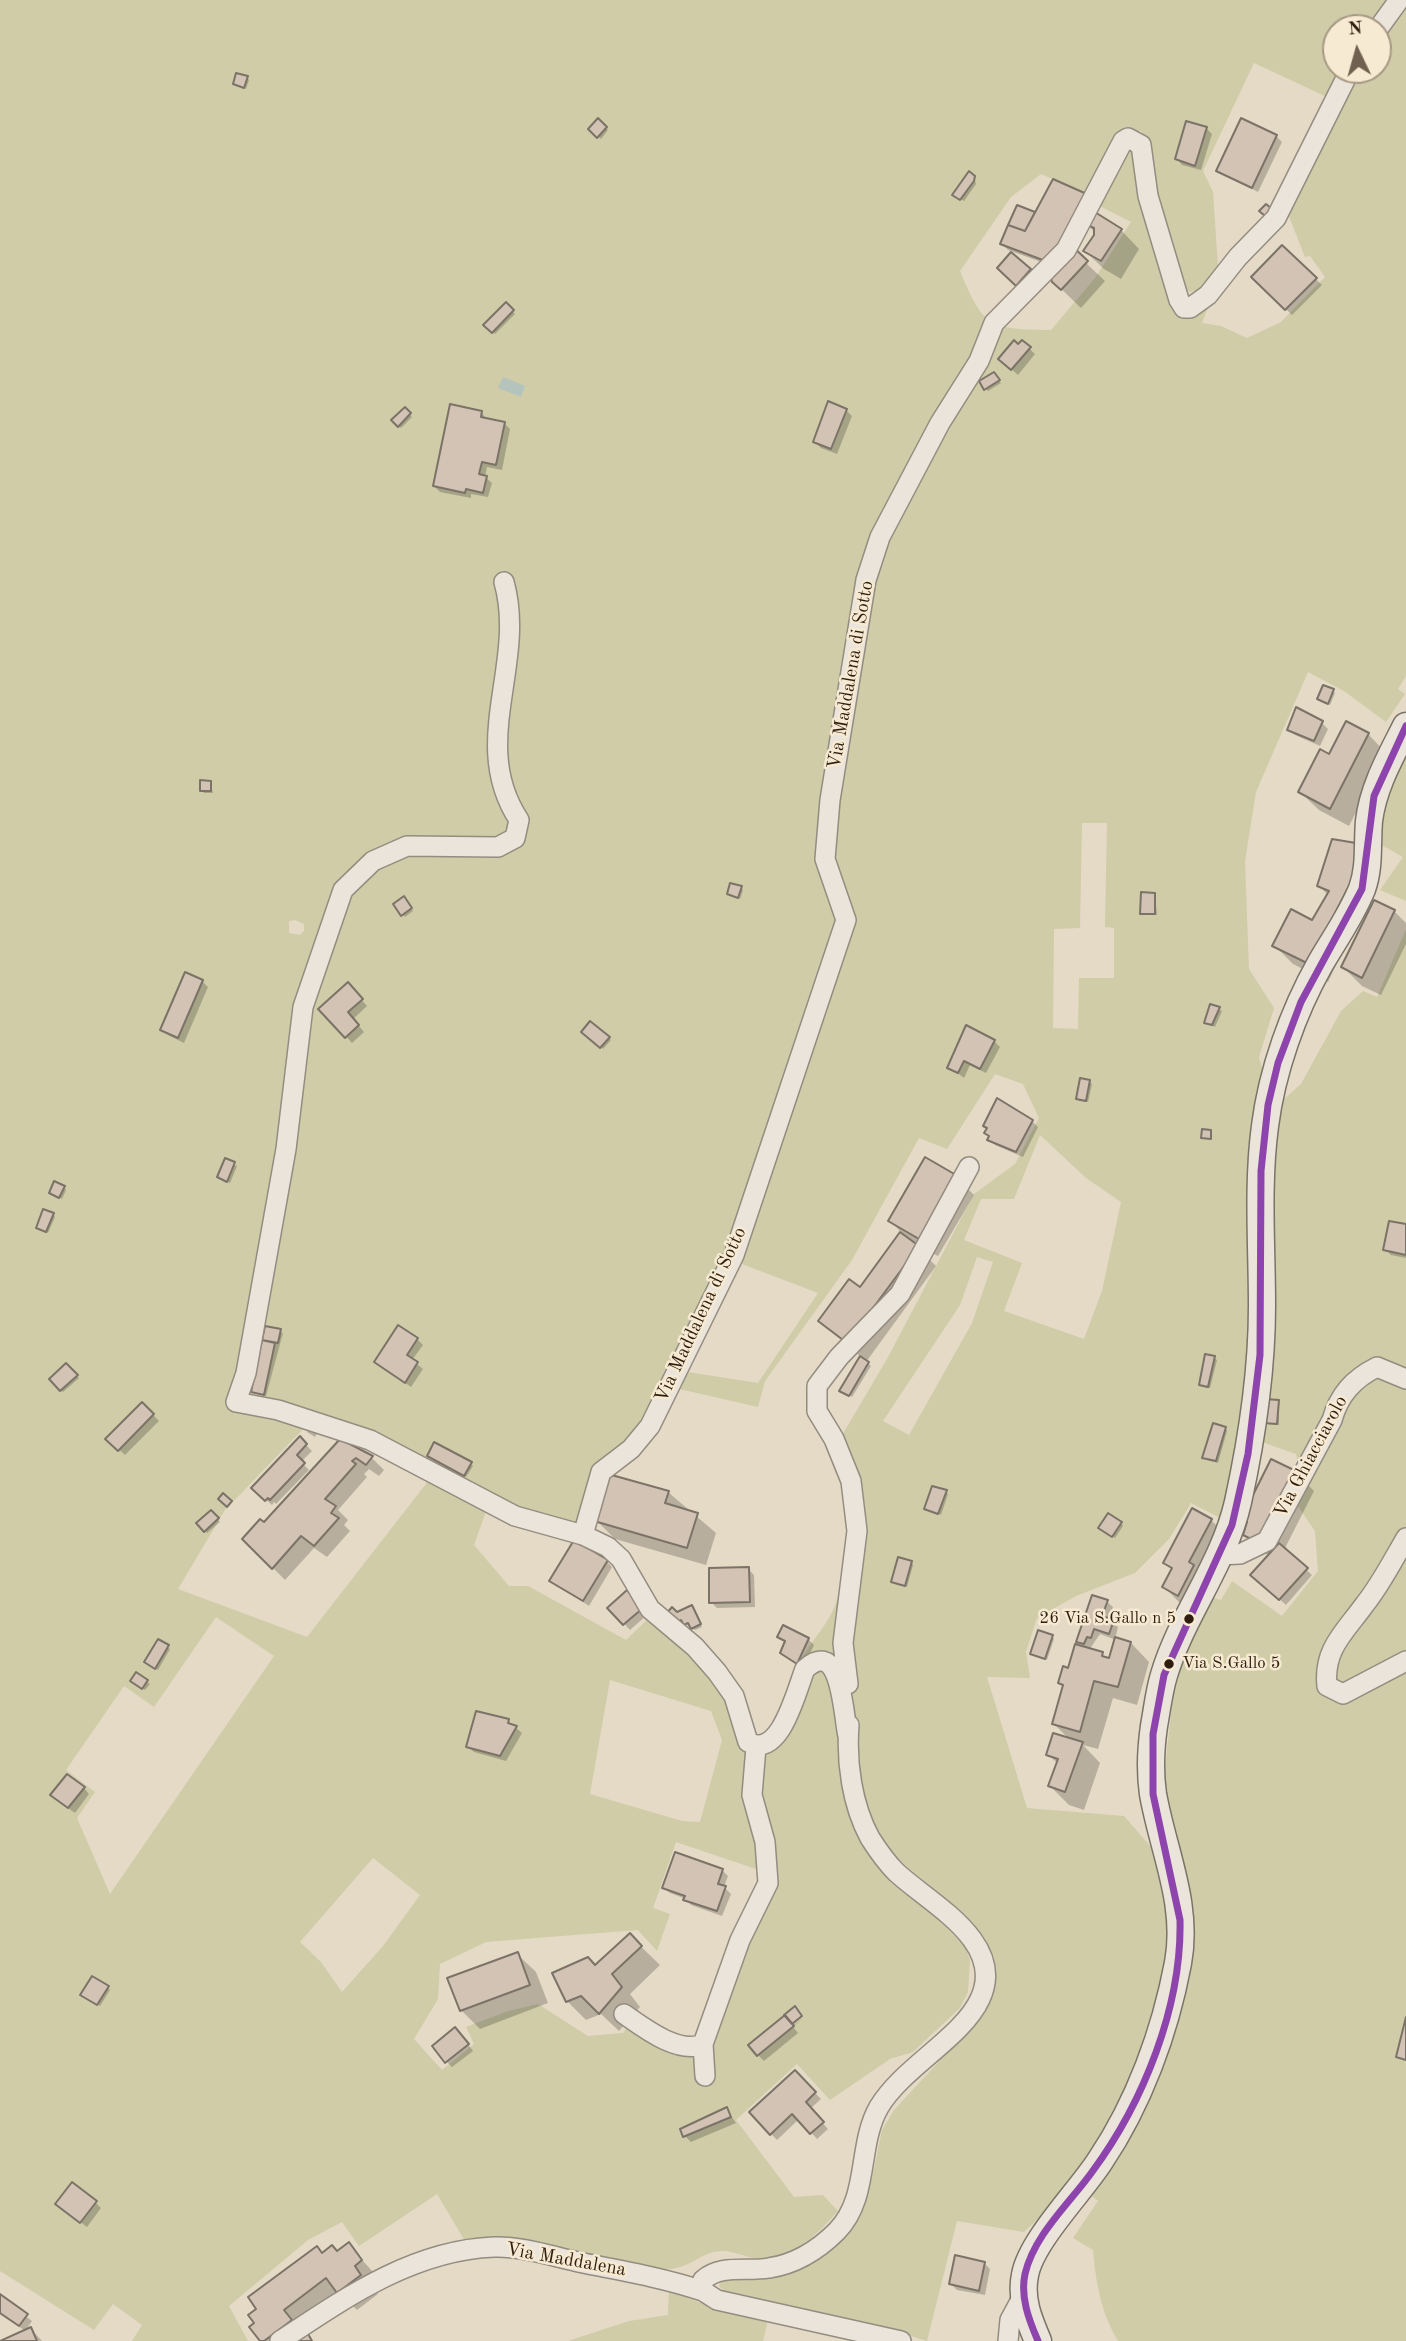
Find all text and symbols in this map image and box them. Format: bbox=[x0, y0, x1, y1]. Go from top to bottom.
north arrow bbox=[1322, 14, 1392, 84]
text: N bbox=[1347, 19, 1363, 40]
street label: Via Maddalena di Sotto bbox=[823, 579, 879, 771]
street label: Via Maddalena di Sotto bbox=[650, 1223, 752, 1407]
street label: Via Ghiacciarolo bbox=[1269, 1392, 1353, 1522]
place label: 26 Via S.Gallo n 5 bbox=[1039, 1609, 1176, 1629]
marker: 26 Via S.Gallo n 5 bbox=[1182, 1612, 1196, 1626]
place label: Via S.Gallo 5 bbox=[1182, 1654, 1280, 1674]
marker: Via S.Gallo 5 bbox=[1162, 1657, 1176, 1671]
street label: Via Maddalena bbox=[504, 2238, 628, 2282]

